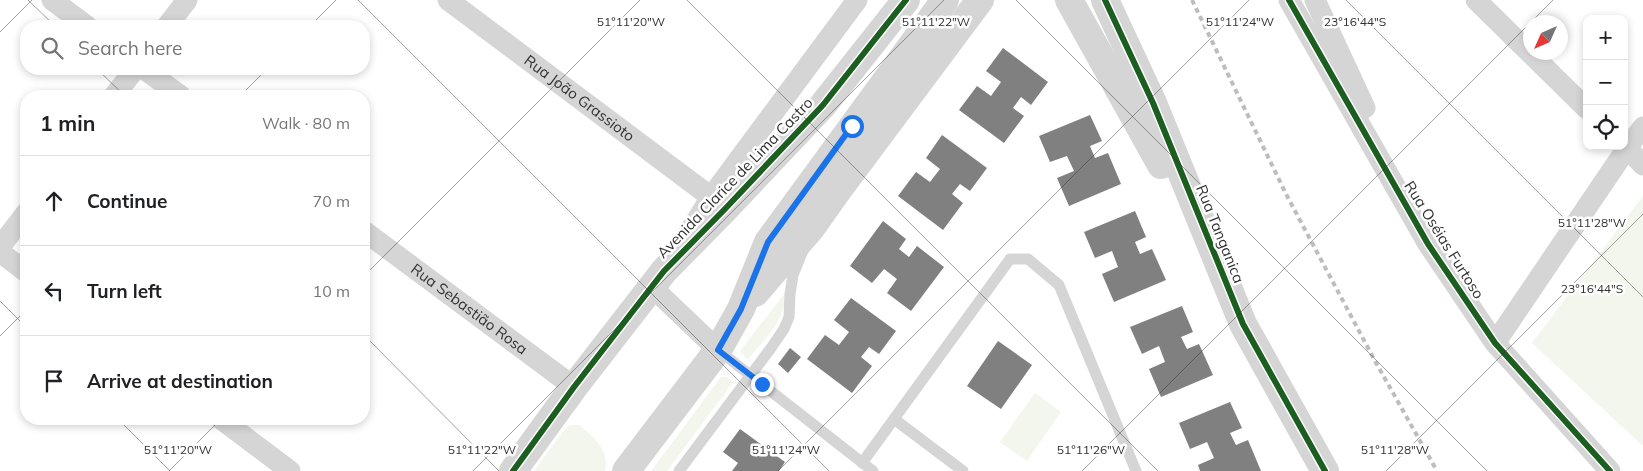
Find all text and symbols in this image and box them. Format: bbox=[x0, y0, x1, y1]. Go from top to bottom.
text: 51°11'20"W bbox=[597, 14, 665, 29]
text: 51°11'22"W bbox=[902, 14, 970, 29]
text: 51°11'24"W bbox=[1206, 14, 1274, 29]
text: 23°16'44"S bbox=[1324, 14, 1386, 29]
north arrow bbox=[1523, 15, 1568, 60]
map controls bbox=[1583, 15, 1628, 150]
button: + bbox=[1583, 15, 1628, 60]
search box bbox=[20, 20, 370, 75]
icon: search bbox=[38, 34, 66, 62]
text: Search here bbox=[78, 36, 182, 60]
street label: Rua João Grassioto bbox=[521, 50, 639, 145]
button: − bbox=[1583, 60, 1628, 105]
street label: Avenida Clarice de Lima Castro bbox=[653, 93, 817, 262]
button: locate bbox=[1583, 105, 1628, 150]
text: 1 min bbox=[40, 110, 95, 136]
text: Walk · 80 m bbox=[262, 113, 350, 133]
route start bbox=[841, 115, 864, 138]
street label: Rua Oséias Furtoso bbox=[1400, 177, 1488, 302]
street label: Rua Tanganica bbox=[1192, 182, 1249, 286]
icon: ahead bbox=[40, 187, 68, 215]
text: Continue bbox=[87, 189, 167, 213]
text: 70 m bbox=[313, 191, 350, 211]
text: 51°11'28"W bbox=[1558, 215, 1626, 230]
street label: Rua Sebastião Rosa bbox=[407, 259, 532, 358]
icon: left bbox=[40, 277, 68, 305]
text: Turn left bbox=[87, 279, 162, 303]
text: 10 m bbox=[313, 281, 350, 301]
text: 23°16'44"S bbox=[1561, 281, 1623, 296]
icon: arrive bbox=[40, 367, 68, 395]
text: Arrive at destination bbox=[87, 369, 273, 393]
route end bbox=[751, 373, 774, 396]
text: 51°11'20"W bbox=[144, 442, 212, 457]
text: 51°11'22"W bbox=[448, 442, 516, 457]
text: 51°11'24"W bbox=[752, 442, 820, 457]
text: 51°11'26"W bbox=[1057, 442, 1125, 457]
text: 51°11'28"W bbox=[1361, 442, 1429, 457]

